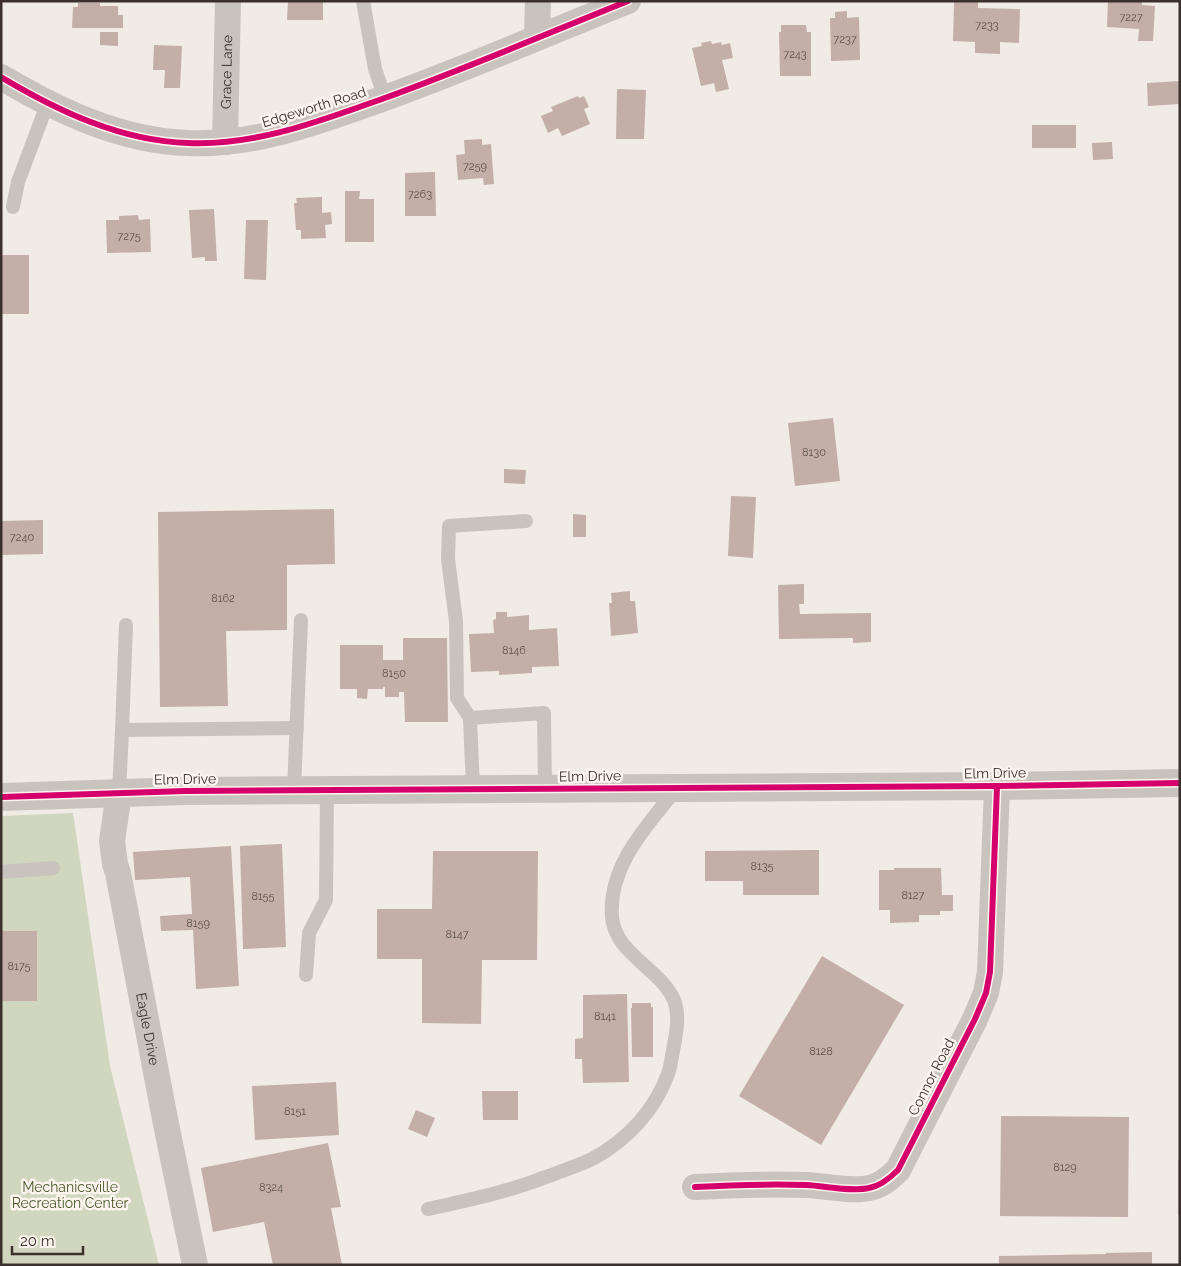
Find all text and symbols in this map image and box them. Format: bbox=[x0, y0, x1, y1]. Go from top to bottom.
house number: 7227 bbox=[1119, 11, 1143, 24]
house number: 7233 bbox=[975, 19, 999, 32]
house number: 7237 bbox=[833, 33, 857, 46]
street label: Grace Lane bbox=[218, 35, 235, 109]
house number: 7243 bbox=[783, 48, 807, 61]
street label: Edgeworth Road bbox=[260, 84, 368, 130]
house number: 7259 bbox=[463, 160, 487, 173]
house number: 7263 bbox=[408, 188, 432, 201]
house number: 7275 bbox=[117, 230, 141, 243]
house number: 8130 bbox=[802, 446, 826, 459]
house number: 7240 bbox=[10, 531, 34, 544]
house number: 8162 bbox=[211, 592, 235, 605]
house number: 8146 bbox=[502, 644, 526, 657]
house number: 8150 bbox=[382, 667, 406, 680]
street label: Elm Drive bbox=[964, 764, 1026, 782]
street label: Elm Drive bbox=[559, 767, 621, 785]
street label: Elm Drive bbox=[154, 770, 216, 788]
house number: 8135 bbox=[750, 860, 774, 873]
house number: 8127 bbox=[902, 889, 925, 902]
house number: 8155 bbox=[251, 890, 275, 903]
house number: 8159 bbox=[186, 917, 210, 930]
house number: 8147 bbox=[445, 928, 469, 941]
house number: 8175 bbox=[8, 960, 30, 973]
street label: Eagle Drive bbox=[133, 991, 163, 1067]
house number: 8141 bbox=[594, 1010, 616, 1023]
street label: Connor Road bbox=[905, 1036, 957, 1118]
house number: 8128 bbox=[809, 1045, 833, 1058]
house number: 8151 bbox=[284, 1105, 306, 1118]
house number: 8129 bbox=[1053, 1161, 1077, 1174]
park label: Mechanicsville Recreation Center bbox=[12, 1179, 128, 1211]
house number: 8324 bbox=[259, 1181, 283, 1194]
scale bar bbox=[12, 1224, 84, 1256]
text: 20 m bbox=[20, 1232, 55, 1250]

